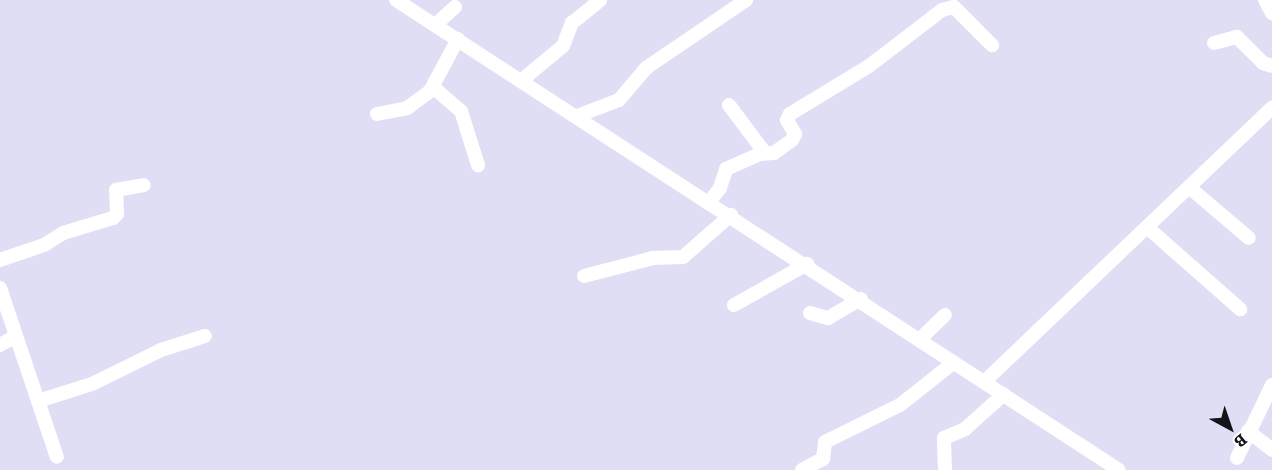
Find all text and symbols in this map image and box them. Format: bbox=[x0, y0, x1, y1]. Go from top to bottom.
north arrow bbox=[1200, 398, 1260, 458]
text: B bbox=[1230, 429, 1254, 455]

